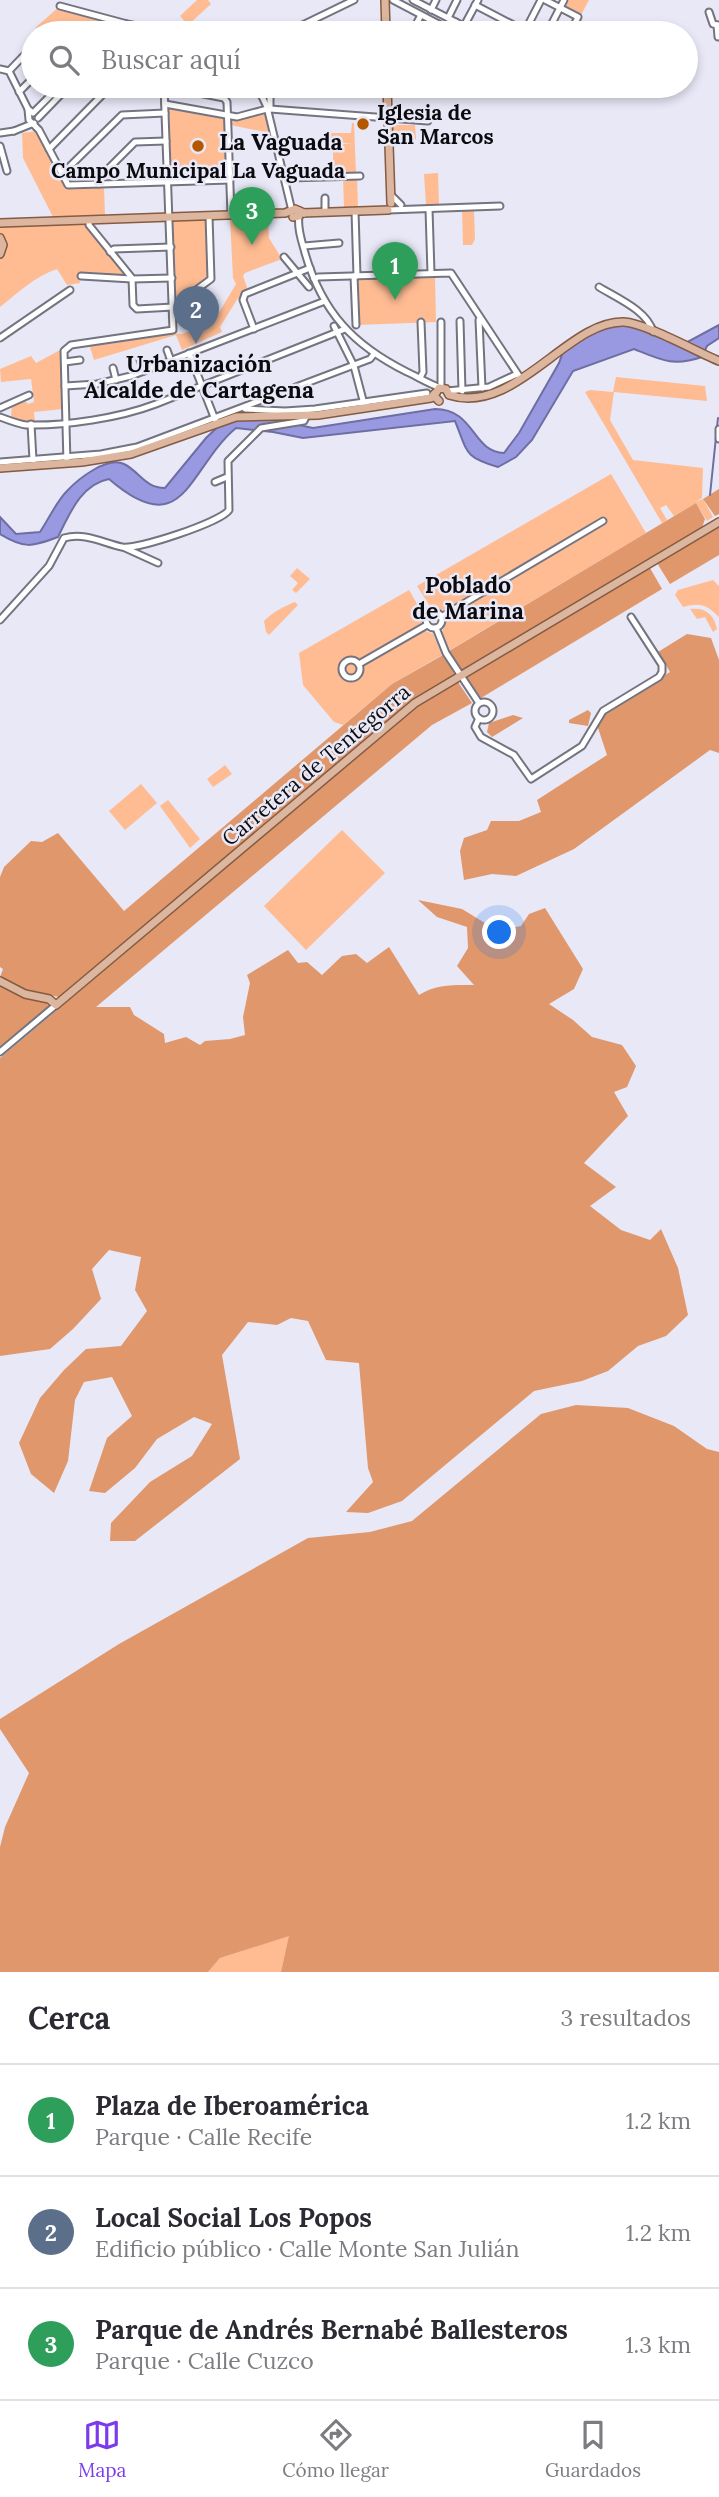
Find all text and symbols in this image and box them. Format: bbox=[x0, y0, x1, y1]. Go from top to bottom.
search box bbox=[21, 21, 698, 98]
icon: search bbox=[45, 41, 83, 79]
text: Buscar aquí bbox=[101, 43, 241, 76]
place label: Iglesia de San Marcos bbox=[377, 99, 494, 150]
marker: Iglesia de San Marcos bbox=[355, 116, 371, 132]
district label: La Vaguada bbox=[219, 127, 343, 156]
marker: Campo Municipal La Vaguada bbox=[190, 138, 206, 154]
place label: Campo Municipal La Vaguada bbox=[51, 157, 345, 184]
pin: 3 bbox=[229, 187, 275, 245]
pin: 1 bbox=[372, 242, 418, 300]
pin: 2 bbox=[173, 286, 219, 344]
district label: Urbanización Alcalde de Cartagena bbox=[84, 349, 314, 404]
district label: Poblado de Marina bbox=[412, 570, 524, 625]
street label: Carretera de Tentegorra bbox=[216, 678, 416, 852]
your location bbox=[482, 915, 516, 949]
text: Cerca bbox=[28, 1999, 110, 2037]
text: 3 resultados bbox=[561, 2003, 691, 2032]
text: Plaza de Iberoamérica bbox=[95, 2089, 369, 2122]
text: 1 bbox=[46, 2106, 56, 2135]
text: 1.2 km bbox=[626, 2106, 691, 2135]
text: Parque · Calle Recife bbox=[95, 2122, 312, 2151]
text: Local Social Los Popos bbox=[95, 2201, 372, 2234]
text: 2 bbox=[45, 2218, 57, 2247]
text: 1.2 km bbox=[626, 2218, 691, 2247]
text: Edificio público · Calle Monte San Julián bbox=[95, 2234, 519, 2263]
text: Parque de Andrés Bernabé Ballesteros bbox=[95, 2313, 568, 2346]
text: 3 bbox=[45, 2330, 57, 2359]
text: 1.3 km bbox=[625, 2330, 691, 2359]
text: Parque · Calle Cuzco bbox=[95, 2346, 314, 2375]
tab: Mapa bbox=[78, 2416, 126, 2482]
tab: Cómo llegar bbox=[282, 2416, 389, 2482]
tab: Guardados bbox=[545, 2416, 641, 2482]

